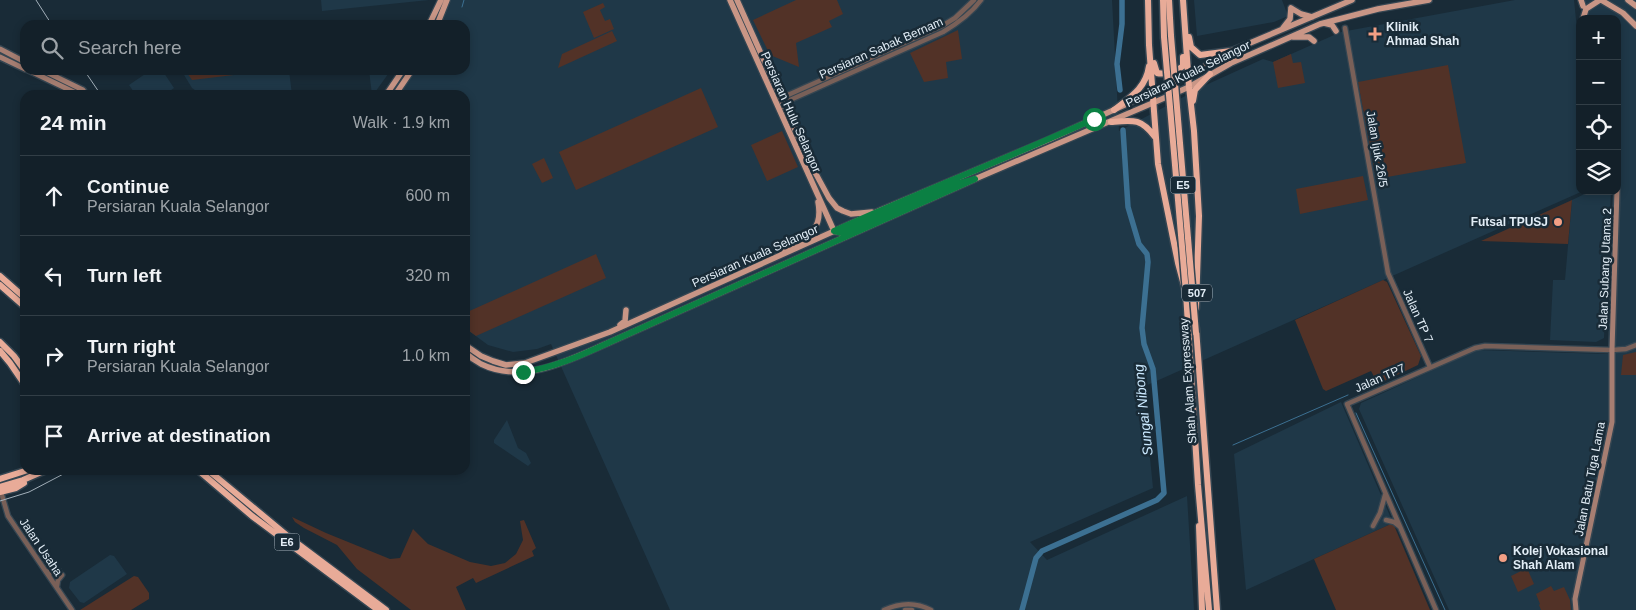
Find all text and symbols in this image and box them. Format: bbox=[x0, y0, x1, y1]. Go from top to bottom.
street label: Persiaran Sabak Bernam bbox=[817, 14, 945, 82]
map controls bbox=[1576, 15, 1621, 195]
button: + bbox=[1576, 15, 1621, 60]
search box bbox=[20, 20, 470, 75]
place label: Klinik Ahmad Shah bbox=[1386, 20, 1459, 48]
marker: Klinik Ahmad Shah bbox=[1368, 27, 1382, 41]
icon: search bbox=[38, 34, 66, 62]
text: Search here bbox=[78, 37, 182, 58]
street label: Persiaran Kuala Selangor bbox=[1123, 38, 1253, 110]
street label: Persiaran Hulu Selangor bbox=[758, 49, 824, 175]
button: − bbox=[1576, 60, 1621, 105]
button: locate bbox=[1576, 105, 1621, 150]
route start bbox=[1083, 108, 1106, 131]
street label: Jalan Ijuk 26/5 bbox=[1363, 110, 1391, 189]
text: 24 min bbox=[40, 111, 107, 134]
text: Walk · 1.9 km bbox=[353, 114, 450, 131]
button: layers bbox=[1576, 150, 1621, 195]
text: Continue bbox=[87, 176, 169, 197]
road number: E5 bbox=[1170, 176, 1196, 194]
icon: ahead bbox=[40, 182, 68, 210]
text: 600 m bbox=[406, 187, 450, 204]
text: Persiaran Kuala Selangor bbox=[87, 198, 269, 215]
street label: Jalan Subang Utama 2 bbox=[1596, 207, 1614, 330]
place label: Futsal TPUSJ bbox=[1471, 215, 1548, 229]
marker: Futsal TPUSJ bbox=[1552, 216, 1564, 228]
street label: Persiaran Kuala Selangor bbox=[690, 222, 820, 290]
icon: left bbox=[40, 262, 68, 290]
text: Turn left bbox=[87, 265, 162, 286]
text: 320 m bbox=[406, 267, 450, 284]
road number: 507 bbox=[1182, 284, 1212, 302]
street label: Jalan TP 7 bbox=[1400, 287, 1436, 345]
street label: Shah Alam Expressway bbox=[1177, 318, 1199, 444]
text: Turn right bbox=[87, 336, 175, 357]
icon: right bbox=[40, 342, 68, 370]
text: 1.0 km bbox=[402, 347, 450, 364]
text: Persiaran Kuala Selangor bbox=[87, 358, 269, 375]
route end bbox=[512, 361, 535, 384]
street label: Jalan TP7 bbox=[1353, 361, 1408, 395]
water label: Sungai Nibong bbox=[1130, 363, 1156, 457]
street label: Jalan Batu Tiga Lama bbox=[1572, 420, 1608, 537]
icon: arrive bbox=[40, 422, 68, 450]
text: Arrive at destination bbox=[87, 425, 271, 446]
street label: Jalan Usaha bbox=[17, 515, 66, 579]
road number: E6 bbox=[274, 534, 300, 550]
place label: Kolej Vokasional Shah Alam bbox=[1513, 544, 1608, 572]
marker: Kolej Vokasional Shah Alam bbox=[1497, 552, 1509, 564]

